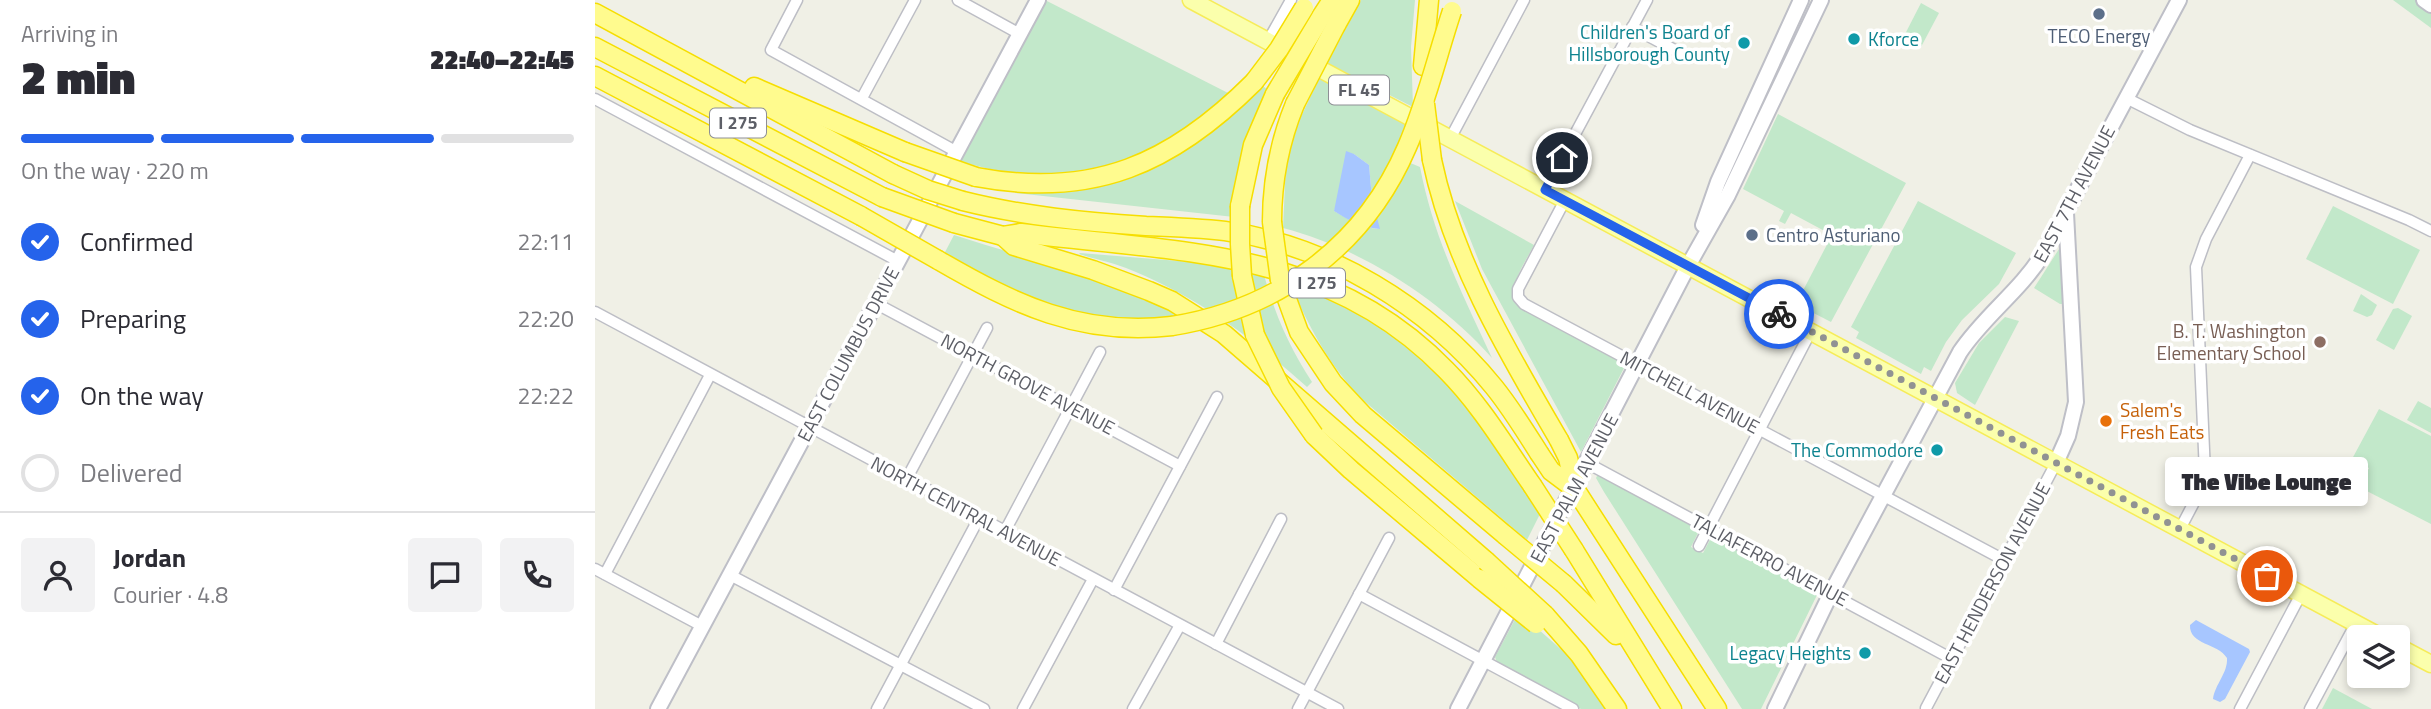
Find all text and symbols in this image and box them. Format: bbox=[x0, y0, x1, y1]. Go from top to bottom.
marker: TECO Energy bbox=[2091, 6, 2107, 22]
text: Arriving in bbox=[21, 16, 118, 51]
place label: Children's Board of Hillsborough County bbox=[1568, 17, 1731, 68]
place label: TECO Energy bbox=[2048, 21, 2150, 50]
place label: Kforce bbox=[1868, 24, 1919, 53]
marker: Kforce bbox=[1846, 31, 1862, 47]
marker: Children's Board of Hillsborough County bbox=[1736, 35, 1752, 51]
text: 22:40–22:45 bbox=[430, 40, 574, 79]
text: 2 min bbox=[21, 42, 135, 112]
road number: FL 45 bbox=[1329, 76, 1389, 104]
road number: I 275 bbox=[710, 109, 766, 138]
street label: EAST 7TH AVENUE bbox=[2025, 120, 2122, 268]
pin bbox=[1532, 128, 1592, 188]
icon: home bbox=[1543, 139, 1581, 177]
text: On the way · 220 m bbox=[21, 153, 209, 188]
place label: Centro Asturiano bbox=[1766, 220, 1901, 249]
text: Confirmed bbox=[80, 222, 194, 261]
icon: check bbox=[21, 223, 59, 261]
text: 22:11 bbox=[517, 224, 574, 259]
marker: Centro Asturiano bbox=[1744, 227, 1760, 243]
street label: EAST COLUMBUS DRIVE bbox=[789, 261, 906, 446]
road number: I 275 bbox=[1289, 268, 1345, 298]
courier bbox=[1744, 279, 1814, 349]
icon: bike bbox=[1760, 295, 1798, 333]
text: Preparing bbox=[80, 299, 186, 338]
icon: check bbox=[21, 300, 59, 338]
text: 22:20 bbox=[517, 301, 574, 336]
place label: B. T. Washington Elementary School bbox=[2157, 316, 2306, 367]
street label: NORTH GROVE AVENUE bbox=[936, 325, 1120, 442]
marker: B. T. Washington Elementary School bbox=[2312, 334, 2328, 350]
street label: MITCHELL AVENUE bbox=[1615, 343, 1765, 441]
text: On the way bbox=[80, 376, 204, 415]
icon: check bbox=[21, 377, 59, 415]
text: 22:22 bbox=[517, 378, 574, 413]
place label: Salem's Fresh Eats bbox=[2120, 395, 2204, 446]
street label: EAST PALM AVENUE bbox=[1522, 408, 1625, 568]
marker: Salem's Fresh Eats bbox=[2098, 413, 2114, 429]
place label: The Commodore bbox=[1791, 435, 1923, 464]
marker: The Commodore bbox=[1929, 442, 1945, 458]
street label: NORTH CENTRAL AVENUE bbox=[866, 448, 1067, 573]
text: Delivered bbox=[80, 453, 183, 492]
callout: The Vibe Lounge bbox=[2165, 457, 2369, 506]
text: The Vibe Lounge bbox=[2181, 464, 2352, 499]
street label: EAST HENDERSON AVENUE bbox=[1926, 477, 2057, 689]
street label: TALIAFERRO AVENUE bbox=[1687, 506, 1854, 613]
button: person bbox=[21, 538, 95, 612]
text: Jordan bbox=[113, 538, 186, 577]
button: chat bbox=[408, 538, 482, 612]
button: phone bbox=[500, 538, 574, 612]
pin bbox=[2237, 546, 2297, 606]
icon: bag bbox=[2248, 557, 2286, 595]
text: Courier · 4.8 bbox=[113, 577, 228, 612]
map controls bbox=[2347, 625, 2410, 688]
button: layers bbox=[2347, 625, 2410, 688]
place label: Legacy Heights bbox=[1730, 638, 1851, 667]
marker: Legacy Heights bbox=[1857, 645, 1873, 661]

